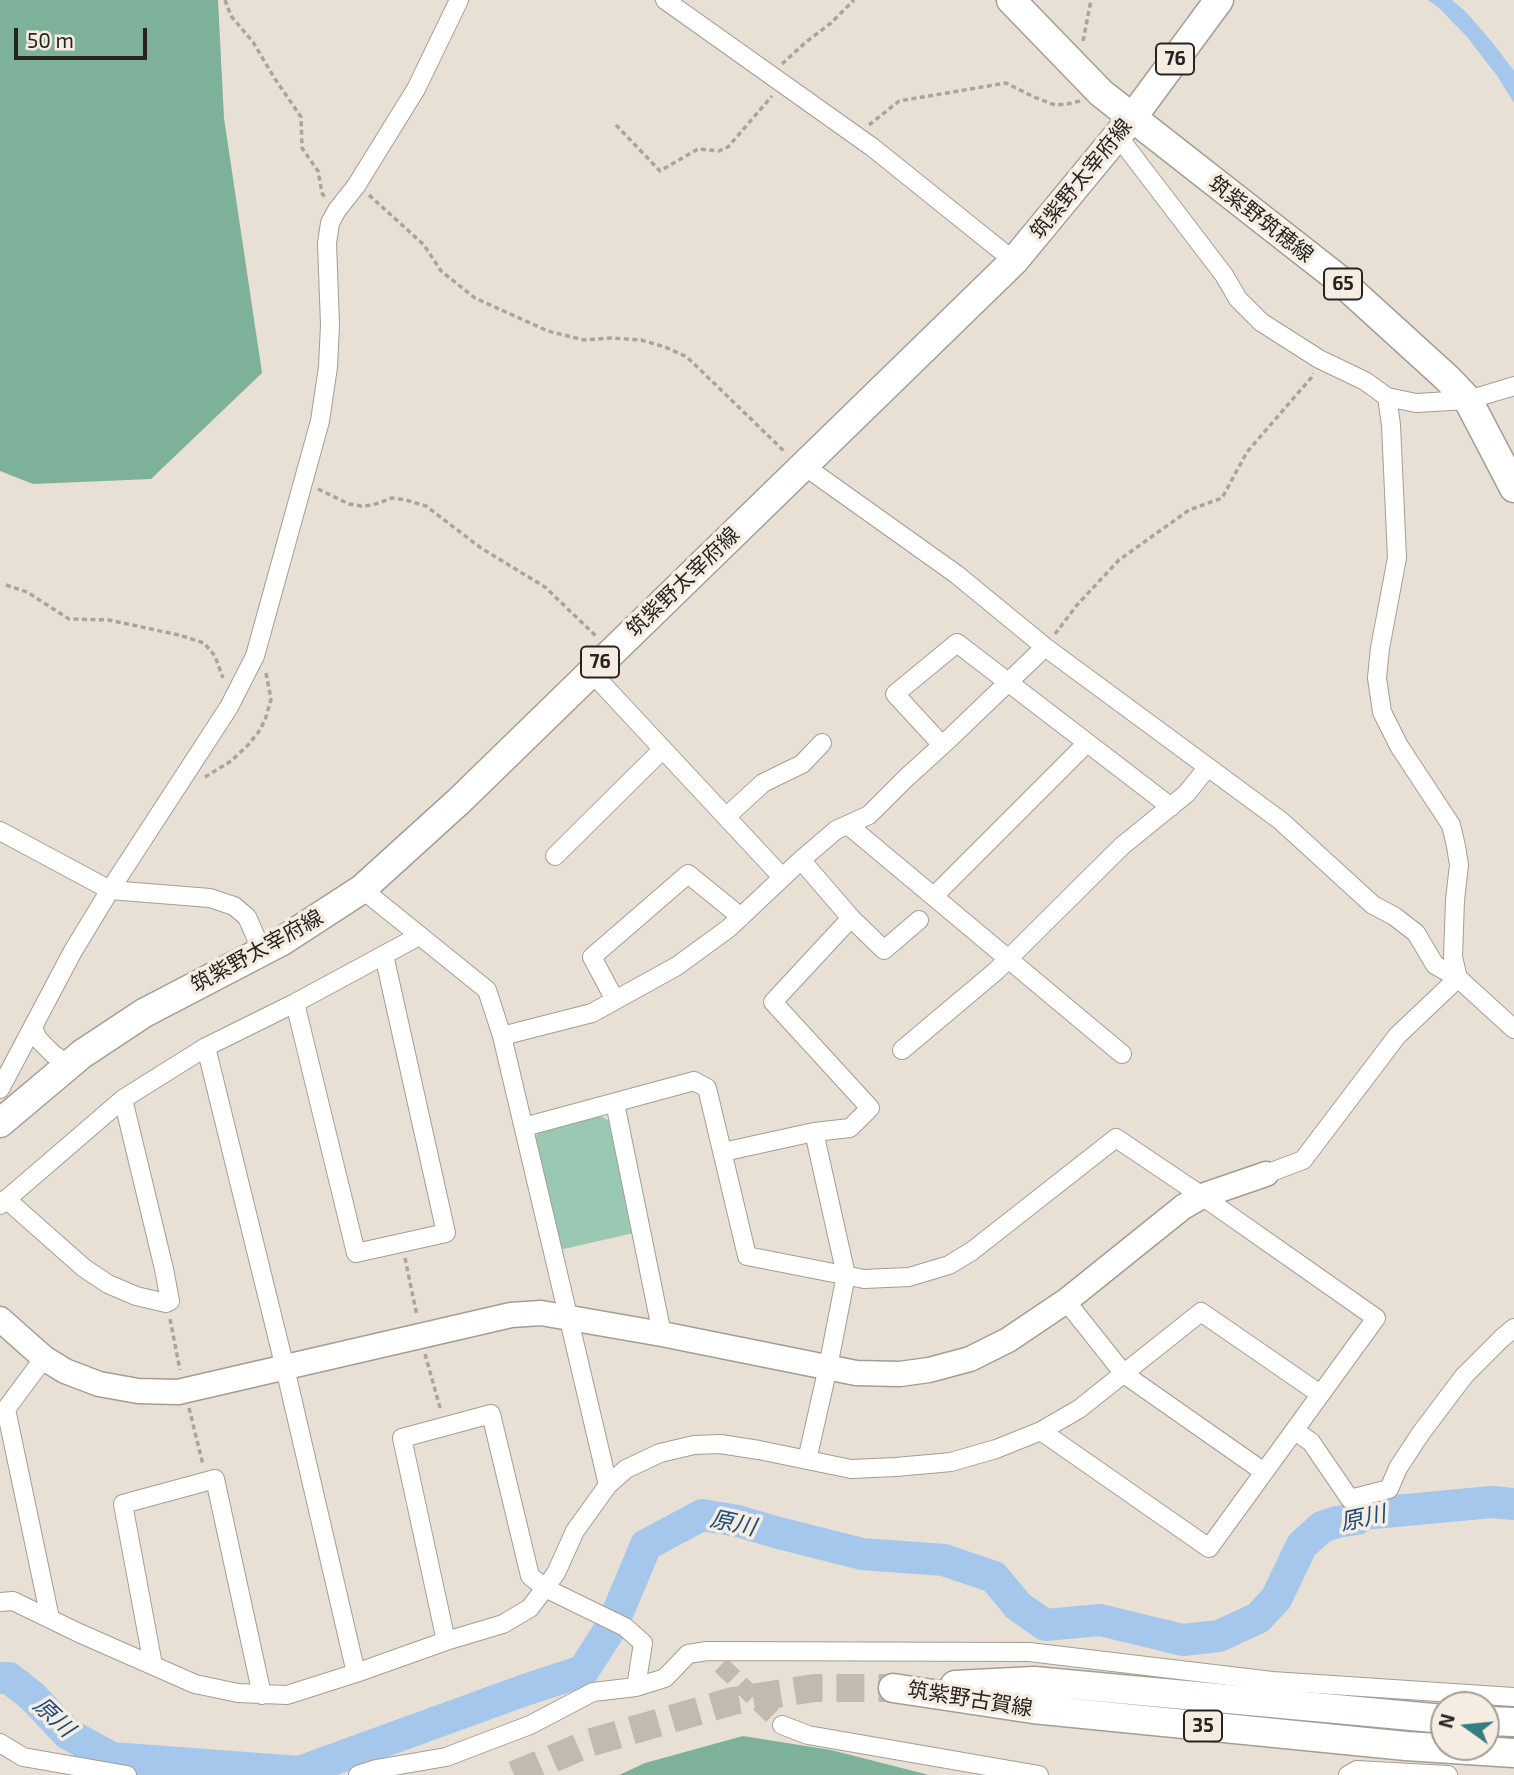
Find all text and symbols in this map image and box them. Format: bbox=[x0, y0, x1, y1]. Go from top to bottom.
scale bar bbox=[18, 14, 150, 58]
text: 50 m bbox=[27, 27, 74, 52]
road number: 76 bbox=[1156, 44, 1194, 74]
street label: 筑紫野太宰府線 bbox=[1025, 114, 1137, 244]
street label: 筑紫野筑穂線 bbox=[1204, 170, 1318, 268]
road number: 65 bbox=[1324, 268, 1362, 300]
street label: 筑紫野太宰府線 bbox=[621, 522, 745, 642]
road number: 76 bbox=[581, 646, 619, 678]
street label: 筑紫野太宰府線 bbox=[187, 904, 327, 998]
water label: 原川 bbox=[1338, 1500, 1388, 1536]
water label: 原川 bbox=[708, 1505, 758, 1541]
street label: 筑紫野古賀線 bbox=[906, 1677, 1034, 1721]
water label: 原川 bbox=[28, 1691, 80, 1743]
north arrow bbox=[1430, 1691, 1500, 1761]
road number: 35 bbox=[1184, 1710, 1222, 1742]
text: N bbox=[1433, 1711, 1459, 1731]

